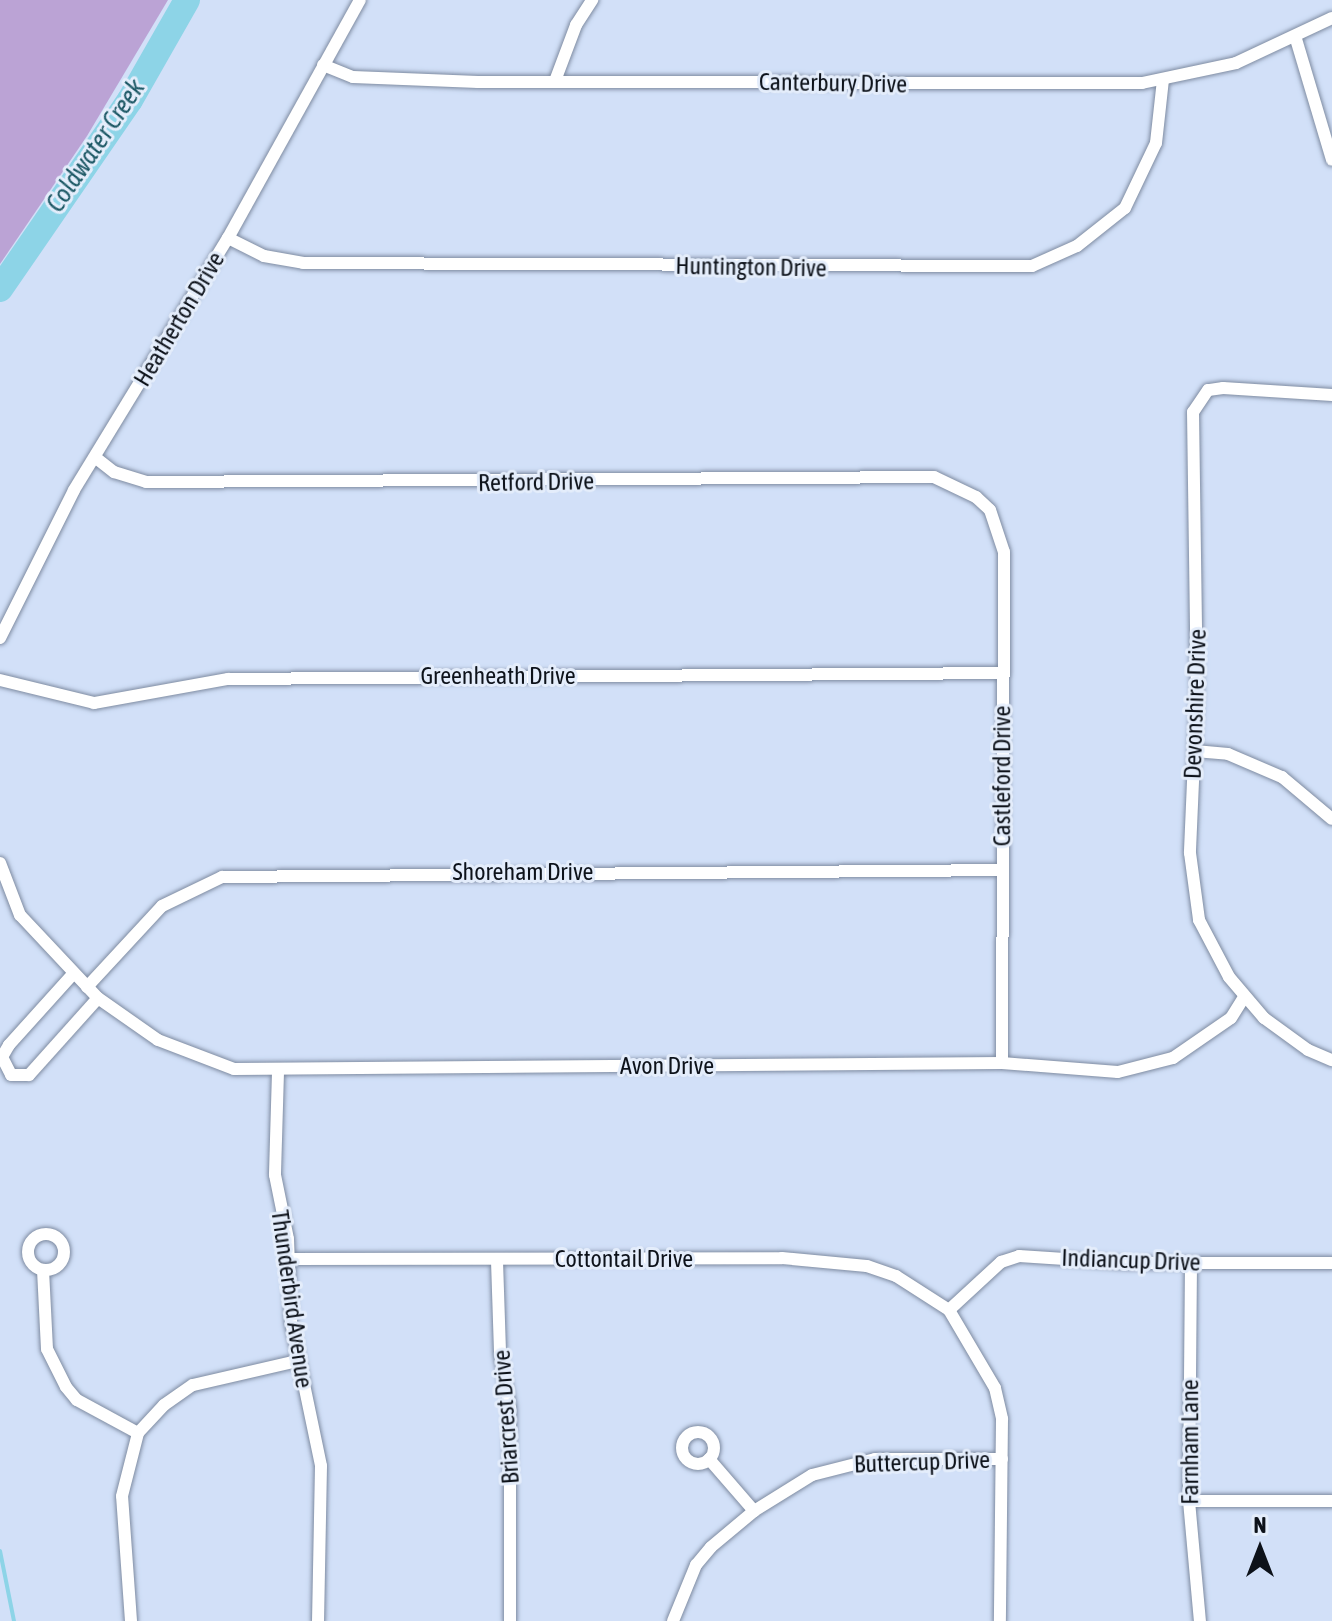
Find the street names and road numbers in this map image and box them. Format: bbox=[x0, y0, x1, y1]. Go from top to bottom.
street label: Canterbury Drive bbox=[759, 67, 907, 99]
street label: Heatherton Drive bbox=[128, 247, 230, 391]
street label: Huntington Drive bbox=[675, 251, 827, 283]
street label: Retford Drive bbox=[478, 467, 594, 497]
street label: Devonshire Drive bbox=[1178, 628, 1212, 780]
street label: Greenheath Drive bbox=[420, 662, 576, 690]
street label: Castleford Drive bbox=[988, 706, 1016, 846]
street label: Shoreham Drive bbox=[453, 858, 593, 886]
street label: Avon Drive bbox=[620, 1052, 714, 1080]
street label: Thunderbird Avenue bbox=[265, 1208, 319, 1390]
street label: Indiancup Drive bbox=[1061, 1243, 1201, 1277]
street label: Cottontail Drive bbox=[555, 1245, 693, 1273]
street label: Briarcrest Drive bbox=[487, 1349, 525, 1485]
street label: Farnham Lane bbox=[1176, 1379, 1204, 1505]
street label: Buttercup Drive bbox=[853, 1445, 991, 1479]

